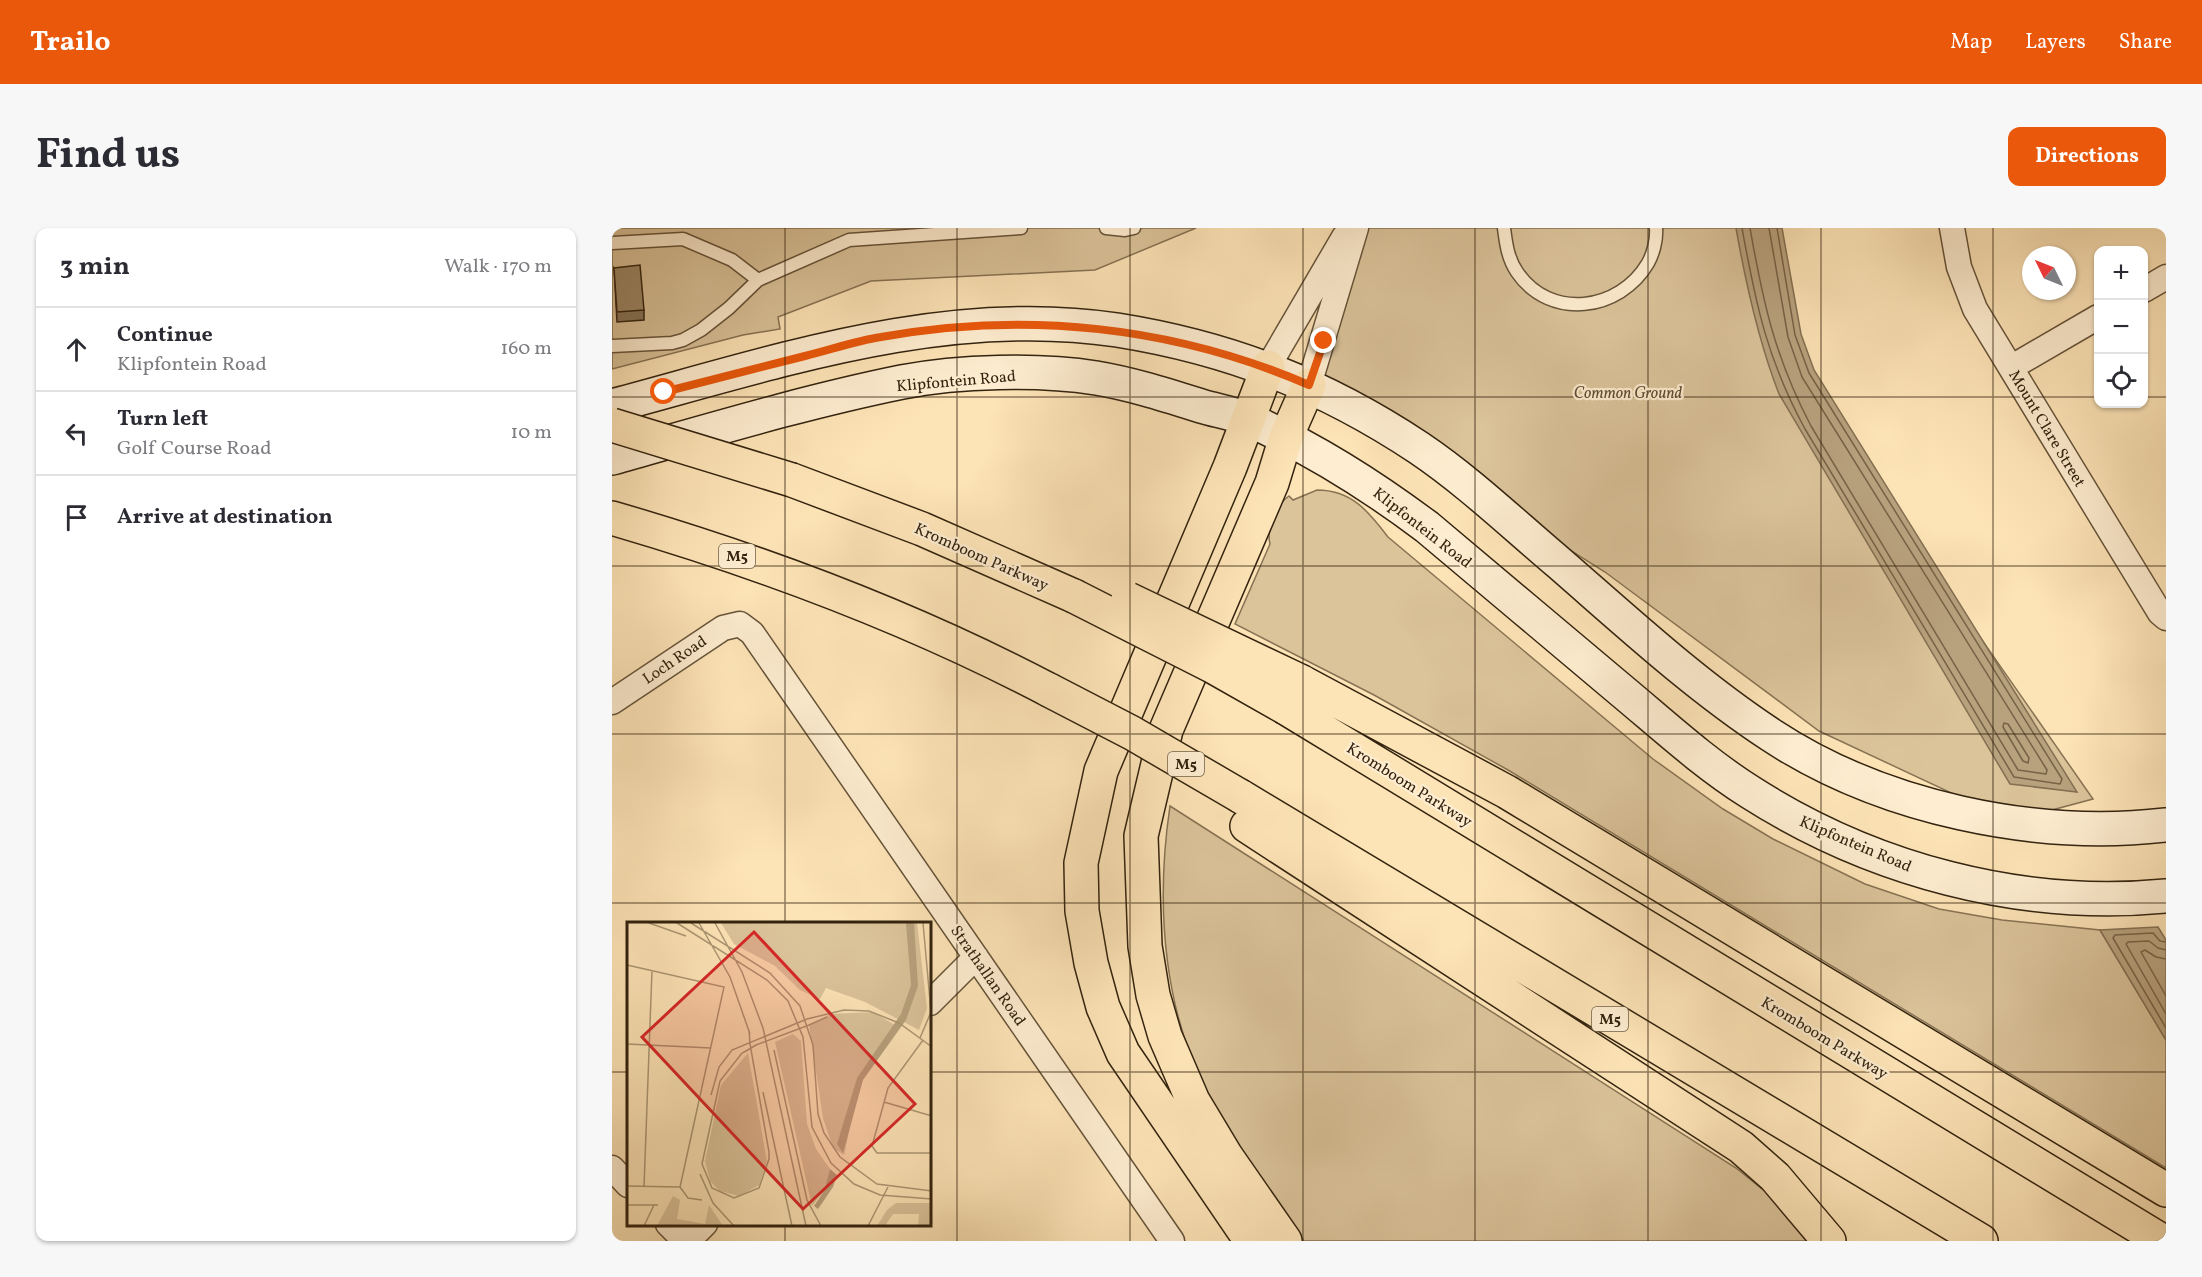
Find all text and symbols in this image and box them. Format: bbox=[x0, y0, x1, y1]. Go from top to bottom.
text: Trailo bbox=[30, 23, 111, 62]
text: Map bbox=[1950, 28, 1992, 57]
text: Layers bbox=[2025, 28, 2086, 57]
text: Share bbox=[2119, 28, 2172, 57]
text: Find us bbox=[36, 127, 180, 186]
button: Directions bbox=[2008, 127, 2166, 186]
north arrow bbox=[2022, 246, 2076, 300]
map controls bbox=[2094, 246, 2148, 408]
button: + bbox=[2094, 246, 2148, 300]
text: 3 min bbox=[60, 249, 130, 285]
text: Walk · 170 m bbox=[444, 253, 552, 281]
button: − bbox=[2094, 300, 2148, 354]
text: Continue bbox=[117, 320, 213, 351]
route end bbox=[1310, 327, 1336, 353]
icon: ahead bbox=[60, 333, 93, 366]
text: 160 m bbox=[500, 335, 552, 363]
text: Klipfontein Road bbox=[117, 351, 267, 379]
button: locate bbox=[2094, 354, 2148, 408]
street label: Klipfontein Road bbox=[895, 366, 1017, 398]
street label: Mount Clare Street bbox=[2003, 366, 2090, 492]
route start bbox=[650, 378, 676, 404]
park label: Common Ground bbox=[1574, 383, 1683, 405]
text: Turn left bbox=[117, 404, 208, 435]
icon: left bbox=[60, 417, 93, 450]
text: 10 m bbox=[511, 419, 552, 447]
text: Golf Course Road bbox=[117, 435, 271, 463]
street label: Klipfontein Road bbox=[1368, 483, 1476, 574]
icon: arrive bbox=[60, 501, 93, 534]
text: Arrive at destination bbox=[117, 502, 333, 533]
street label: Kromboom Parkway bbox=[911, 518, 1052, 597]
road number: M5 bbox=[719, 544, 755, 568]
street label: Loch Road bbox=[639, 631, 712, 690]
street label: Kromboom Parkway bbox=[1342, 738, 1476, 834]
road number: M5 bbox=[1168, 752, 1204, 776]
street label: Klipfontein Road bbox=[1796, 811, 1915, 878]
street label: Strathallan Road bbox=[944, 921, 1030, 1031]
inset map bbox=[627, 922, 932, 1226]
street label: Kromboom Parkway bbox=[1756, 992, 1892, 1086]
road number: M5 bbox=[1592, 1007, 1628, 1031]

